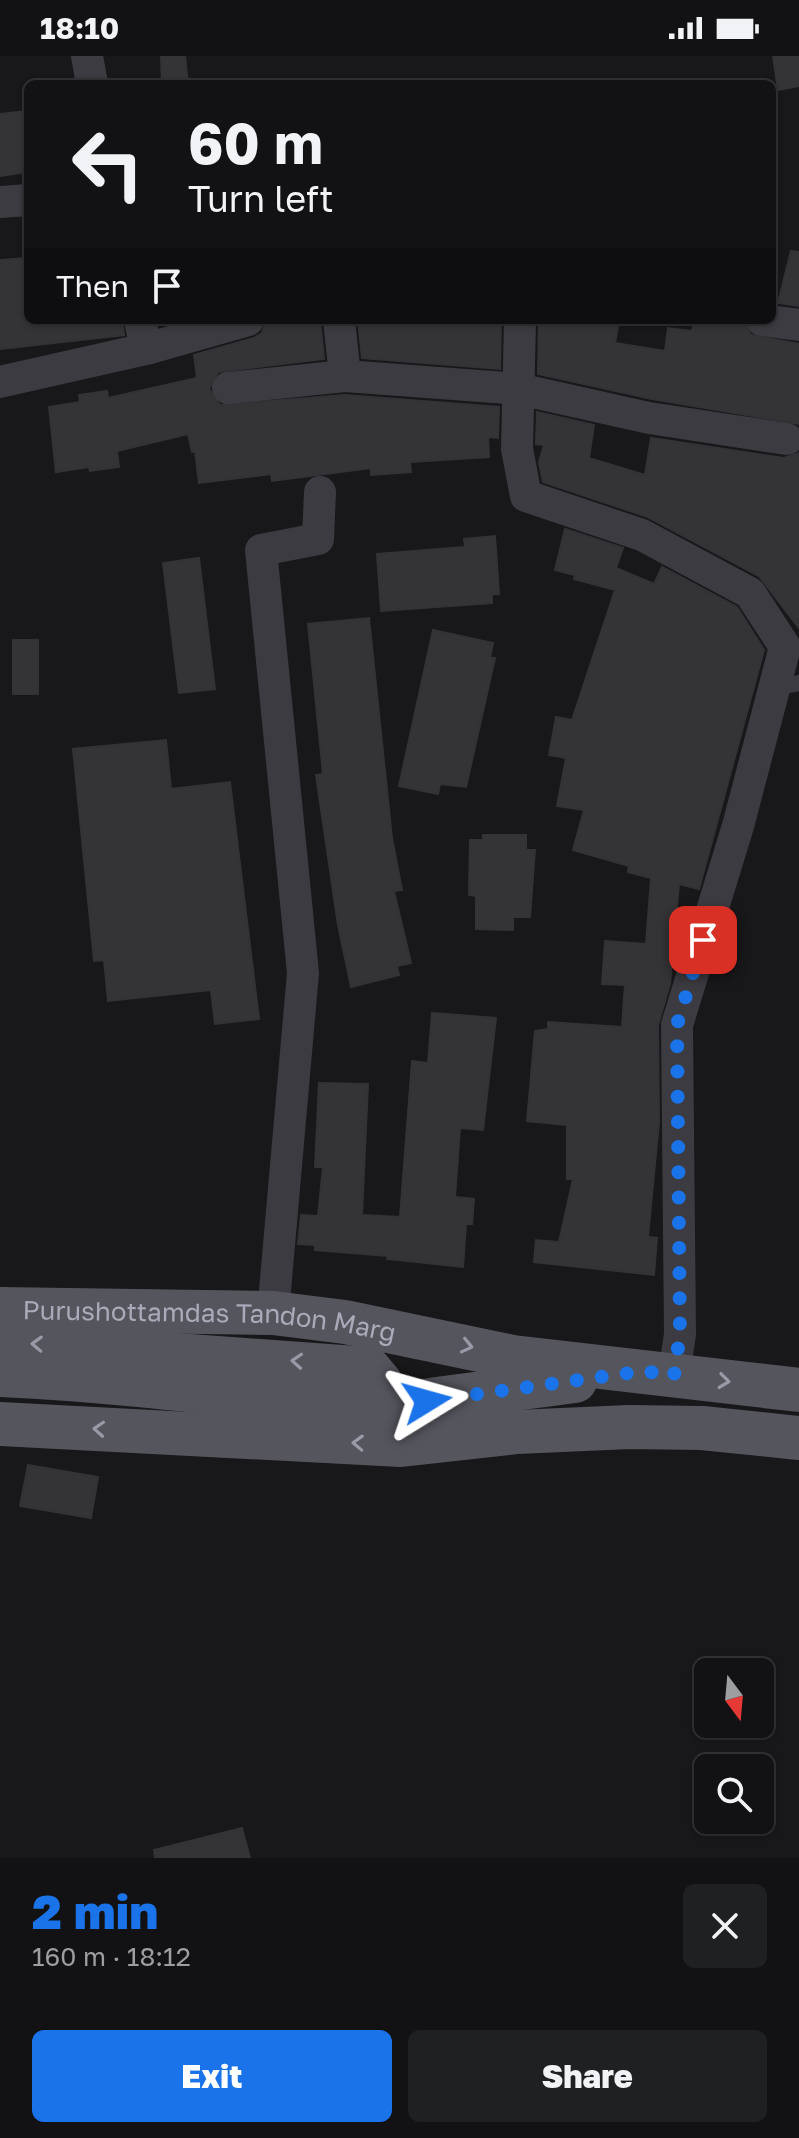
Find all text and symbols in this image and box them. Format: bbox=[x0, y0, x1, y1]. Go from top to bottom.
text: 18:10 bbox=[40, 10, 119, 46]
text: 60 m bbox=[188, 109, 323, 176]
icon: left bbox=[56, 112, 160, 216]
text: Turn left bbox=[188, 177, 334, 220]
icon: arrive bbox=[145, 264, 189, 308]
text: Then bbox=[56, 268, 129, 304]
pin bbox=[669, 906, 737, 974]
icon: arrive bbox=[681, 918, 725, 962]
street label: Purushottamdas Tandon Marg bbox=[22, 1294, 399, 1348]
one-way arrow bbox=[30, 1335, 43, 1352]
one-way arrow bbox=[460, 1337, 473, 1354]
one-way arrow bbox=[290, 1353, 303, 1370]
position arrow bbox=[385, 1359, 469, 1443]
one-way arrow bbox=[718, 1373, 731, 1390]
one-way arrow bbox=[92, 1421, 105, 1438]
one-way arrow bbox=[351, 1435, 364, 1452]
north arrow bbox=[694, 1658, 774, 1738]
map controls bbox=[694, 1658, 774, 1834]
button: search bbox=[694, 1754, 774, 1834]
text: 2 min bbox=[32, 1882, 158, 1940]
button: close bbox=[683, 1884, 767, 1968]
text: 160 m · 18:12 bbox=[32, 1941, 191, 1972]
button: Exit bbox=[32, 2030, 392, 2122]
button: Share bbox=[408, 2030, 767, 2122]

